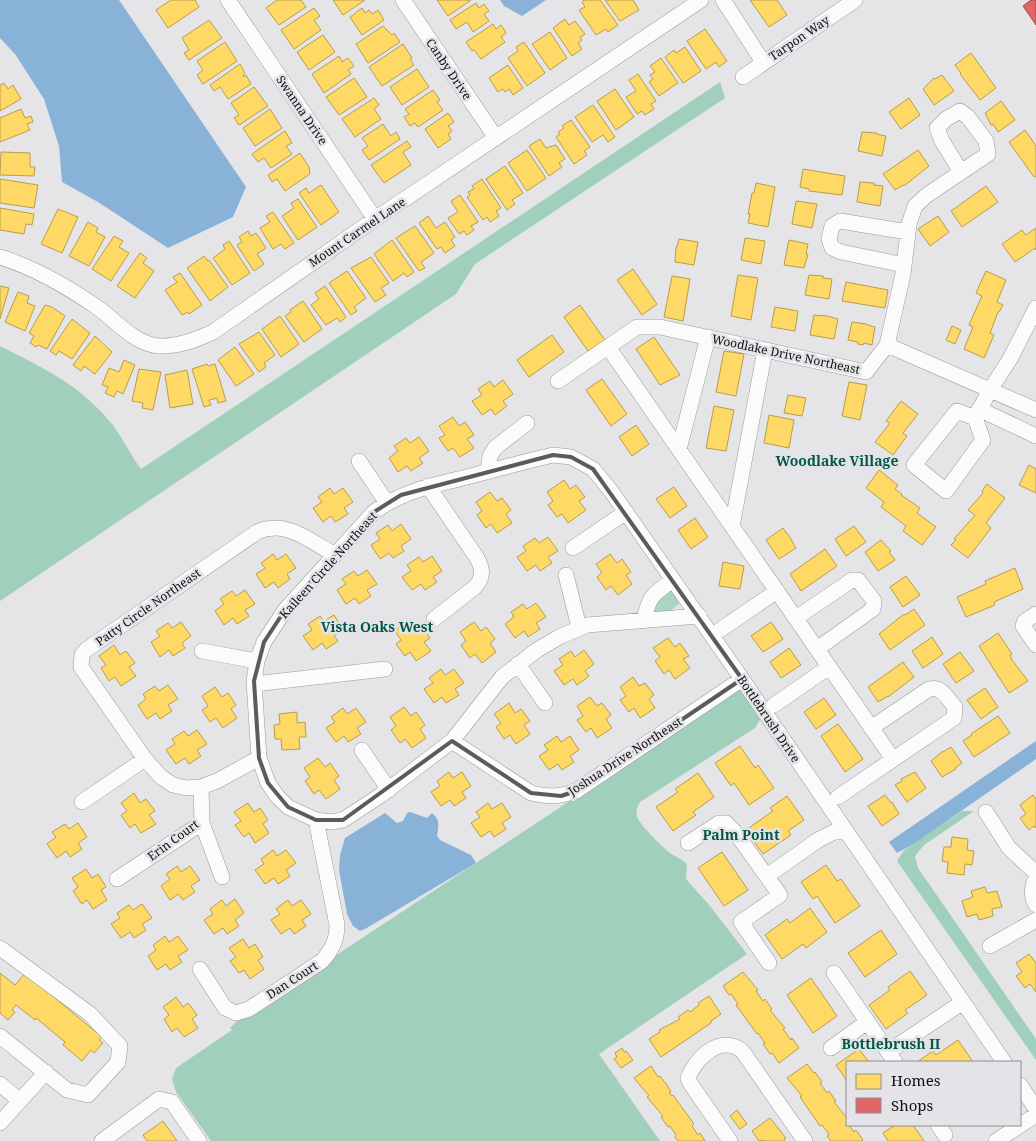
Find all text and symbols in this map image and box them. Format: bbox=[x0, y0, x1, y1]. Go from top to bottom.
street label: Tarpon Way bbox=[765, 11, 833, 65]
street label: Canby Drive bbox=[422, 35, 476, 103]
street label: Swanna Drive bbox=[272, 72, 332, 148]
street label: Mount Carmel Lane bbox=[305, 193, 409, 271]
street label: Woodlake Drive Northeast bbox=[710, 330, 862, 378]
district label: Woodlake Village bbox=[776, 451, 898, 470]
street label: Kaileen Circle Northeast bbox=[275, 508, 381, 622]
street label: Patty Circle Northeast bbox=[92, 564, 204, 650]
district label: Vista Oaks West bbox=[321, 617, 434, 636]
street label: Bottlebrush Drive bbox=[734, 672, 804, 766]
street label: Joshua Drive Northeast bbox=[564, 713, 685, 800]
street label: Erin Court bbox=[144, 816, 202, 864]
district label: Palm Point bbox=[702, 825, 780, 844]
street label: Dan Court bbox=[263, 957, 321, 1003]
district label: Bottlebrush II bbox=[842, 1034, 941, 1053]
legend bbox=[846, 1061, 1021, 1126]
text: Homes bbox=[891, 1070, 941, 1090]
text: Shops bbox=[891, 1095, 934, 1115]

